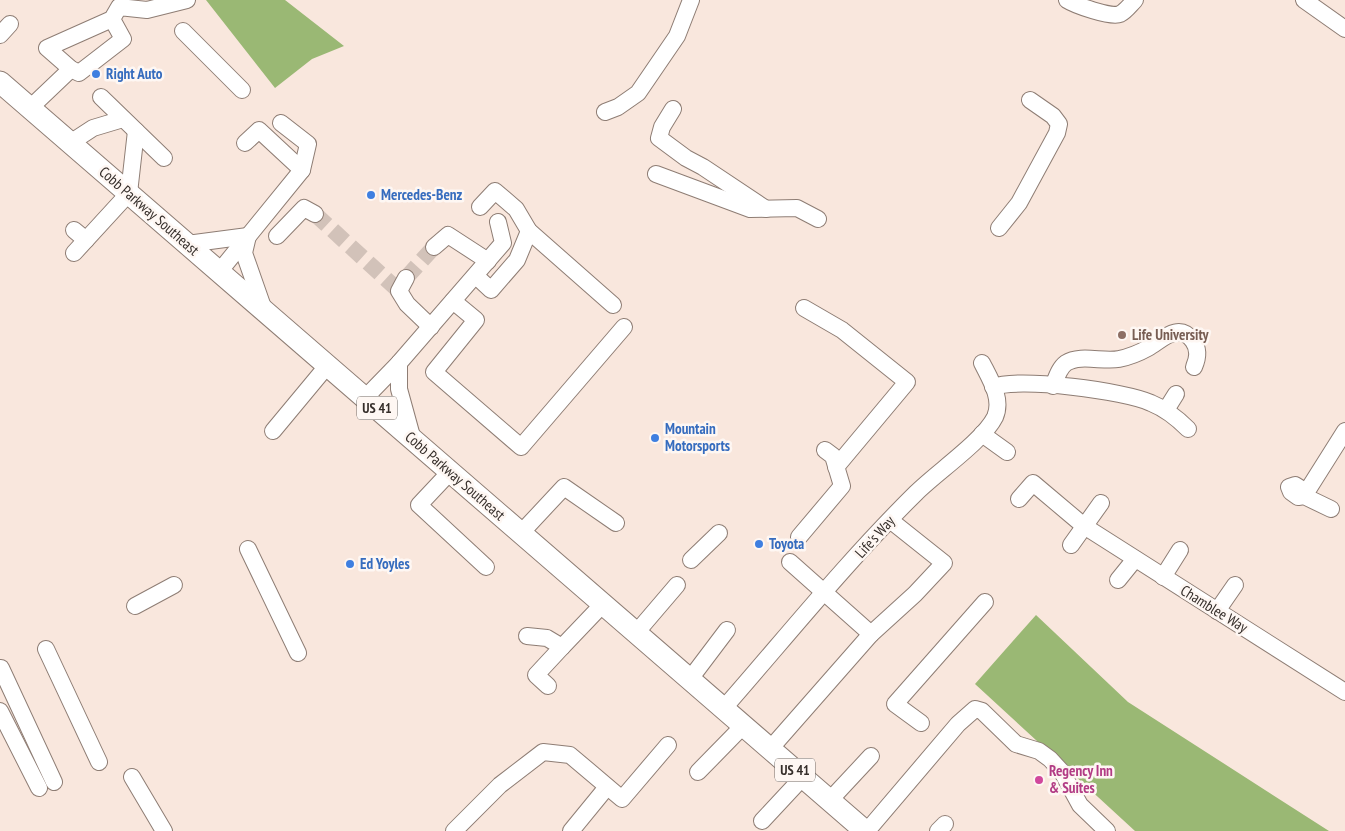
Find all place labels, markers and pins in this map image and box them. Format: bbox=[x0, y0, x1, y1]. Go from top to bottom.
place label: Right Auto bbox=[106, 64, 163, 83]
marker: Right Auto bbox=[90, 68, 102, 80]
place label: Mercedes-Benz bbox=[381, 185, 463, 204]
marker: Mercedes-Benz bbox=[365, 189, 377, 201]
place label: Life University bbox=[1132, 325, 1209, 344]
marker: Life University bbox=[1116, 329, 1128, 341]
place label: Mountain Motorsports bbox=[665, 419, 730, 455]
marker: Mountain Motorsports bbox=[649, 432, 661, 444]
place label: Toyota bbox=[769, 534, 804, 553]
marker: Toyota bbox=[753, 538, 765, 550]
place label: Ed Yoyles bbox=[360, 554, 410, 573]
marker: Ed Yoyles bbox=[344, 558, 356, 570]
place label: Regency Inn & Suites bbox=[1049, 761, 1113, 797]
marker: Regency Inn & Suites bbox=[1033, 774, 1045, 786]

